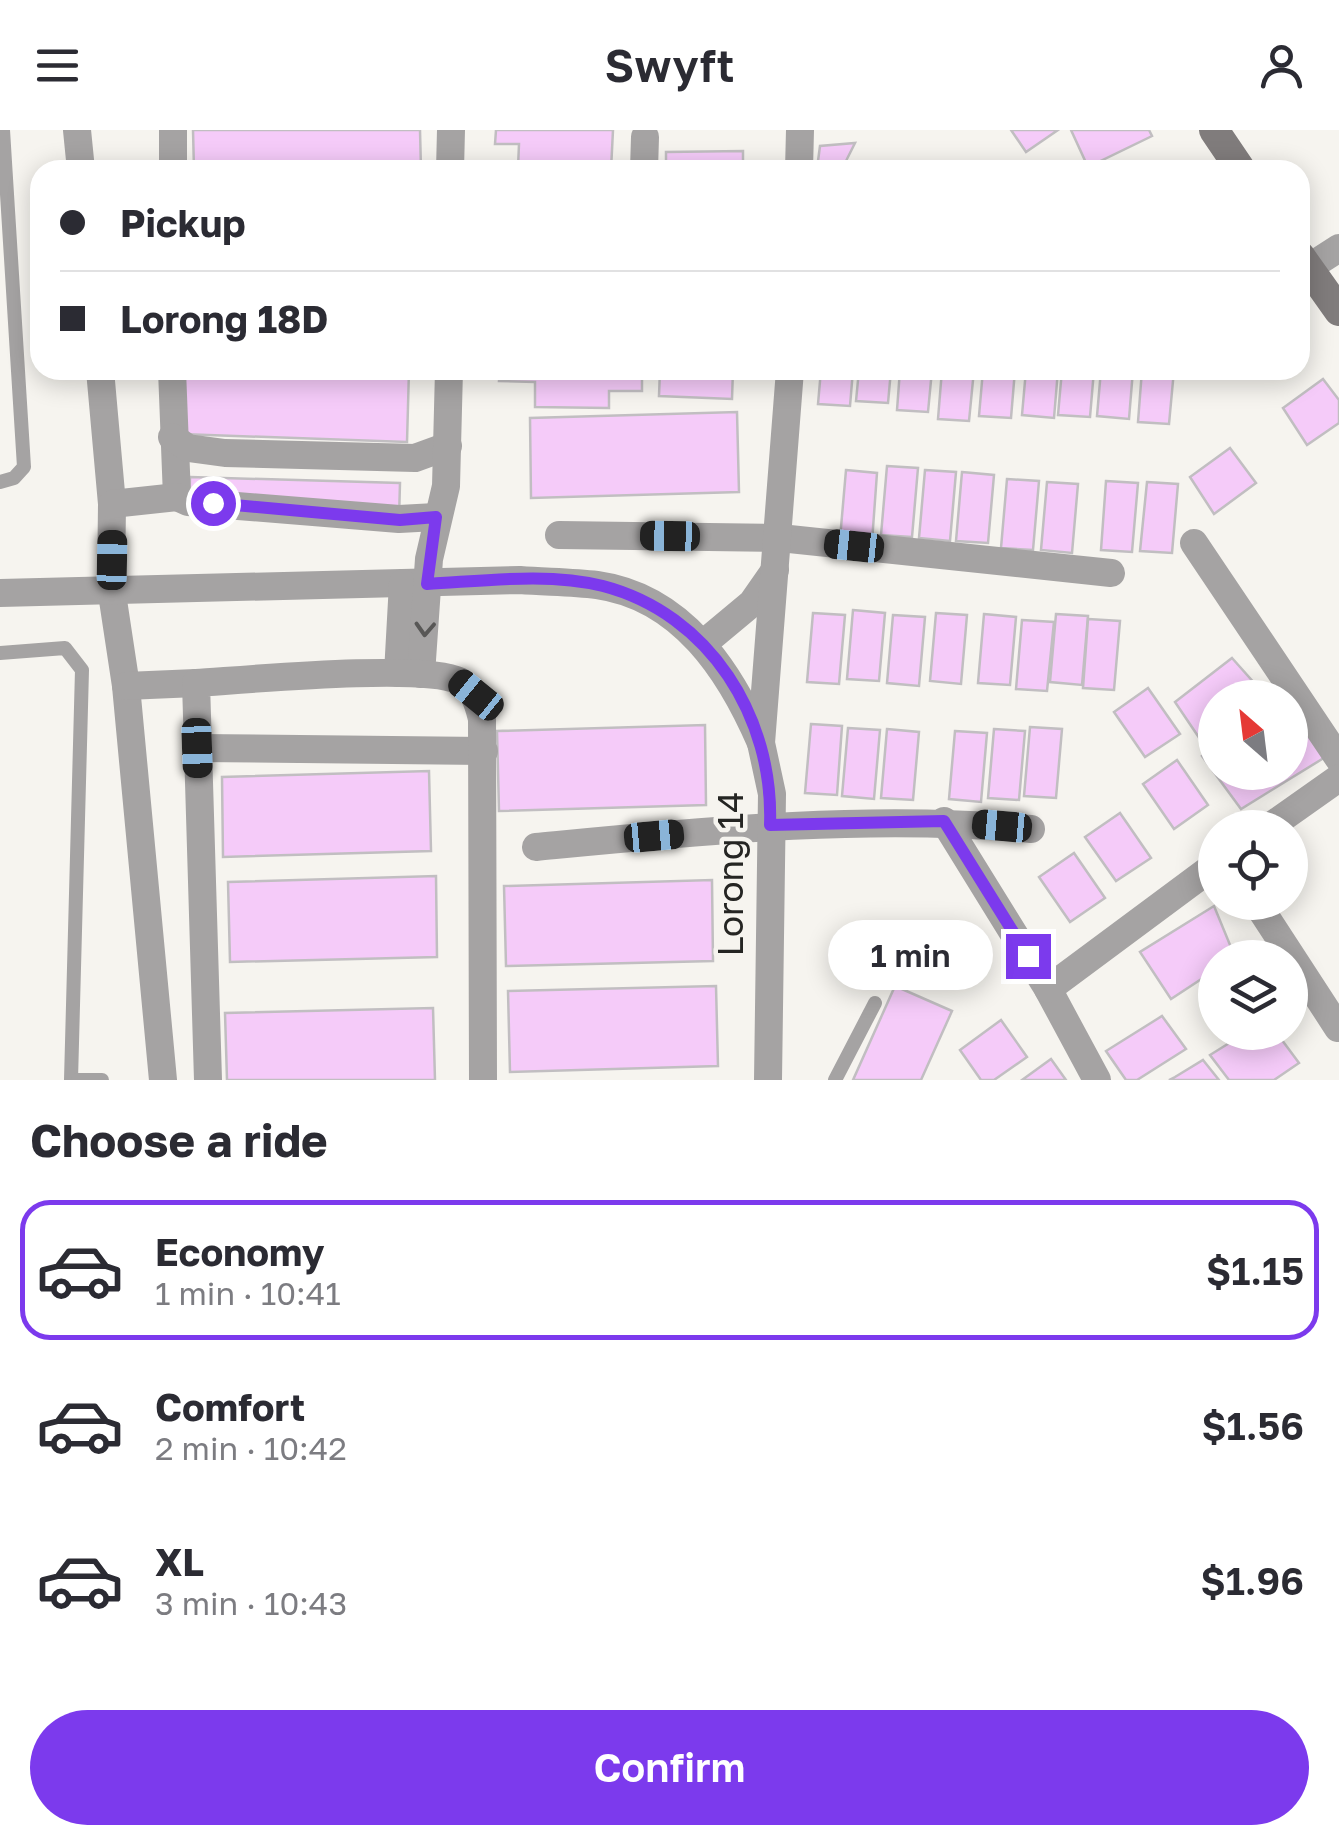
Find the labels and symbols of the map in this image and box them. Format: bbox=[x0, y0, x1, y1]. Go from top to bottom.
route start bbox=[191, 481, 236, 526]
car bbox=[640, 520, 700, 552]
car bbox=[823, 528, 885, 564]
car bbox=[96, 530, 128, 590]
one-way arrow bbox=[415, 622, 436, 638]
car bbox=[443, 664, 509, 726]
north arrow bbox=[1198, 680, 1308, 790]
car bbox=[181, 717, 213, 779]
street label: Lorong 14 bbox=[709, 791, 751, 957]
car bbox=[971, 808, 1033, 844]
car bbox=[623, 818, 685, 854]
callout: 1 min bbox=[828, 921, 993, 991]
route end bbox=[1006, 934, 1051, 979]

